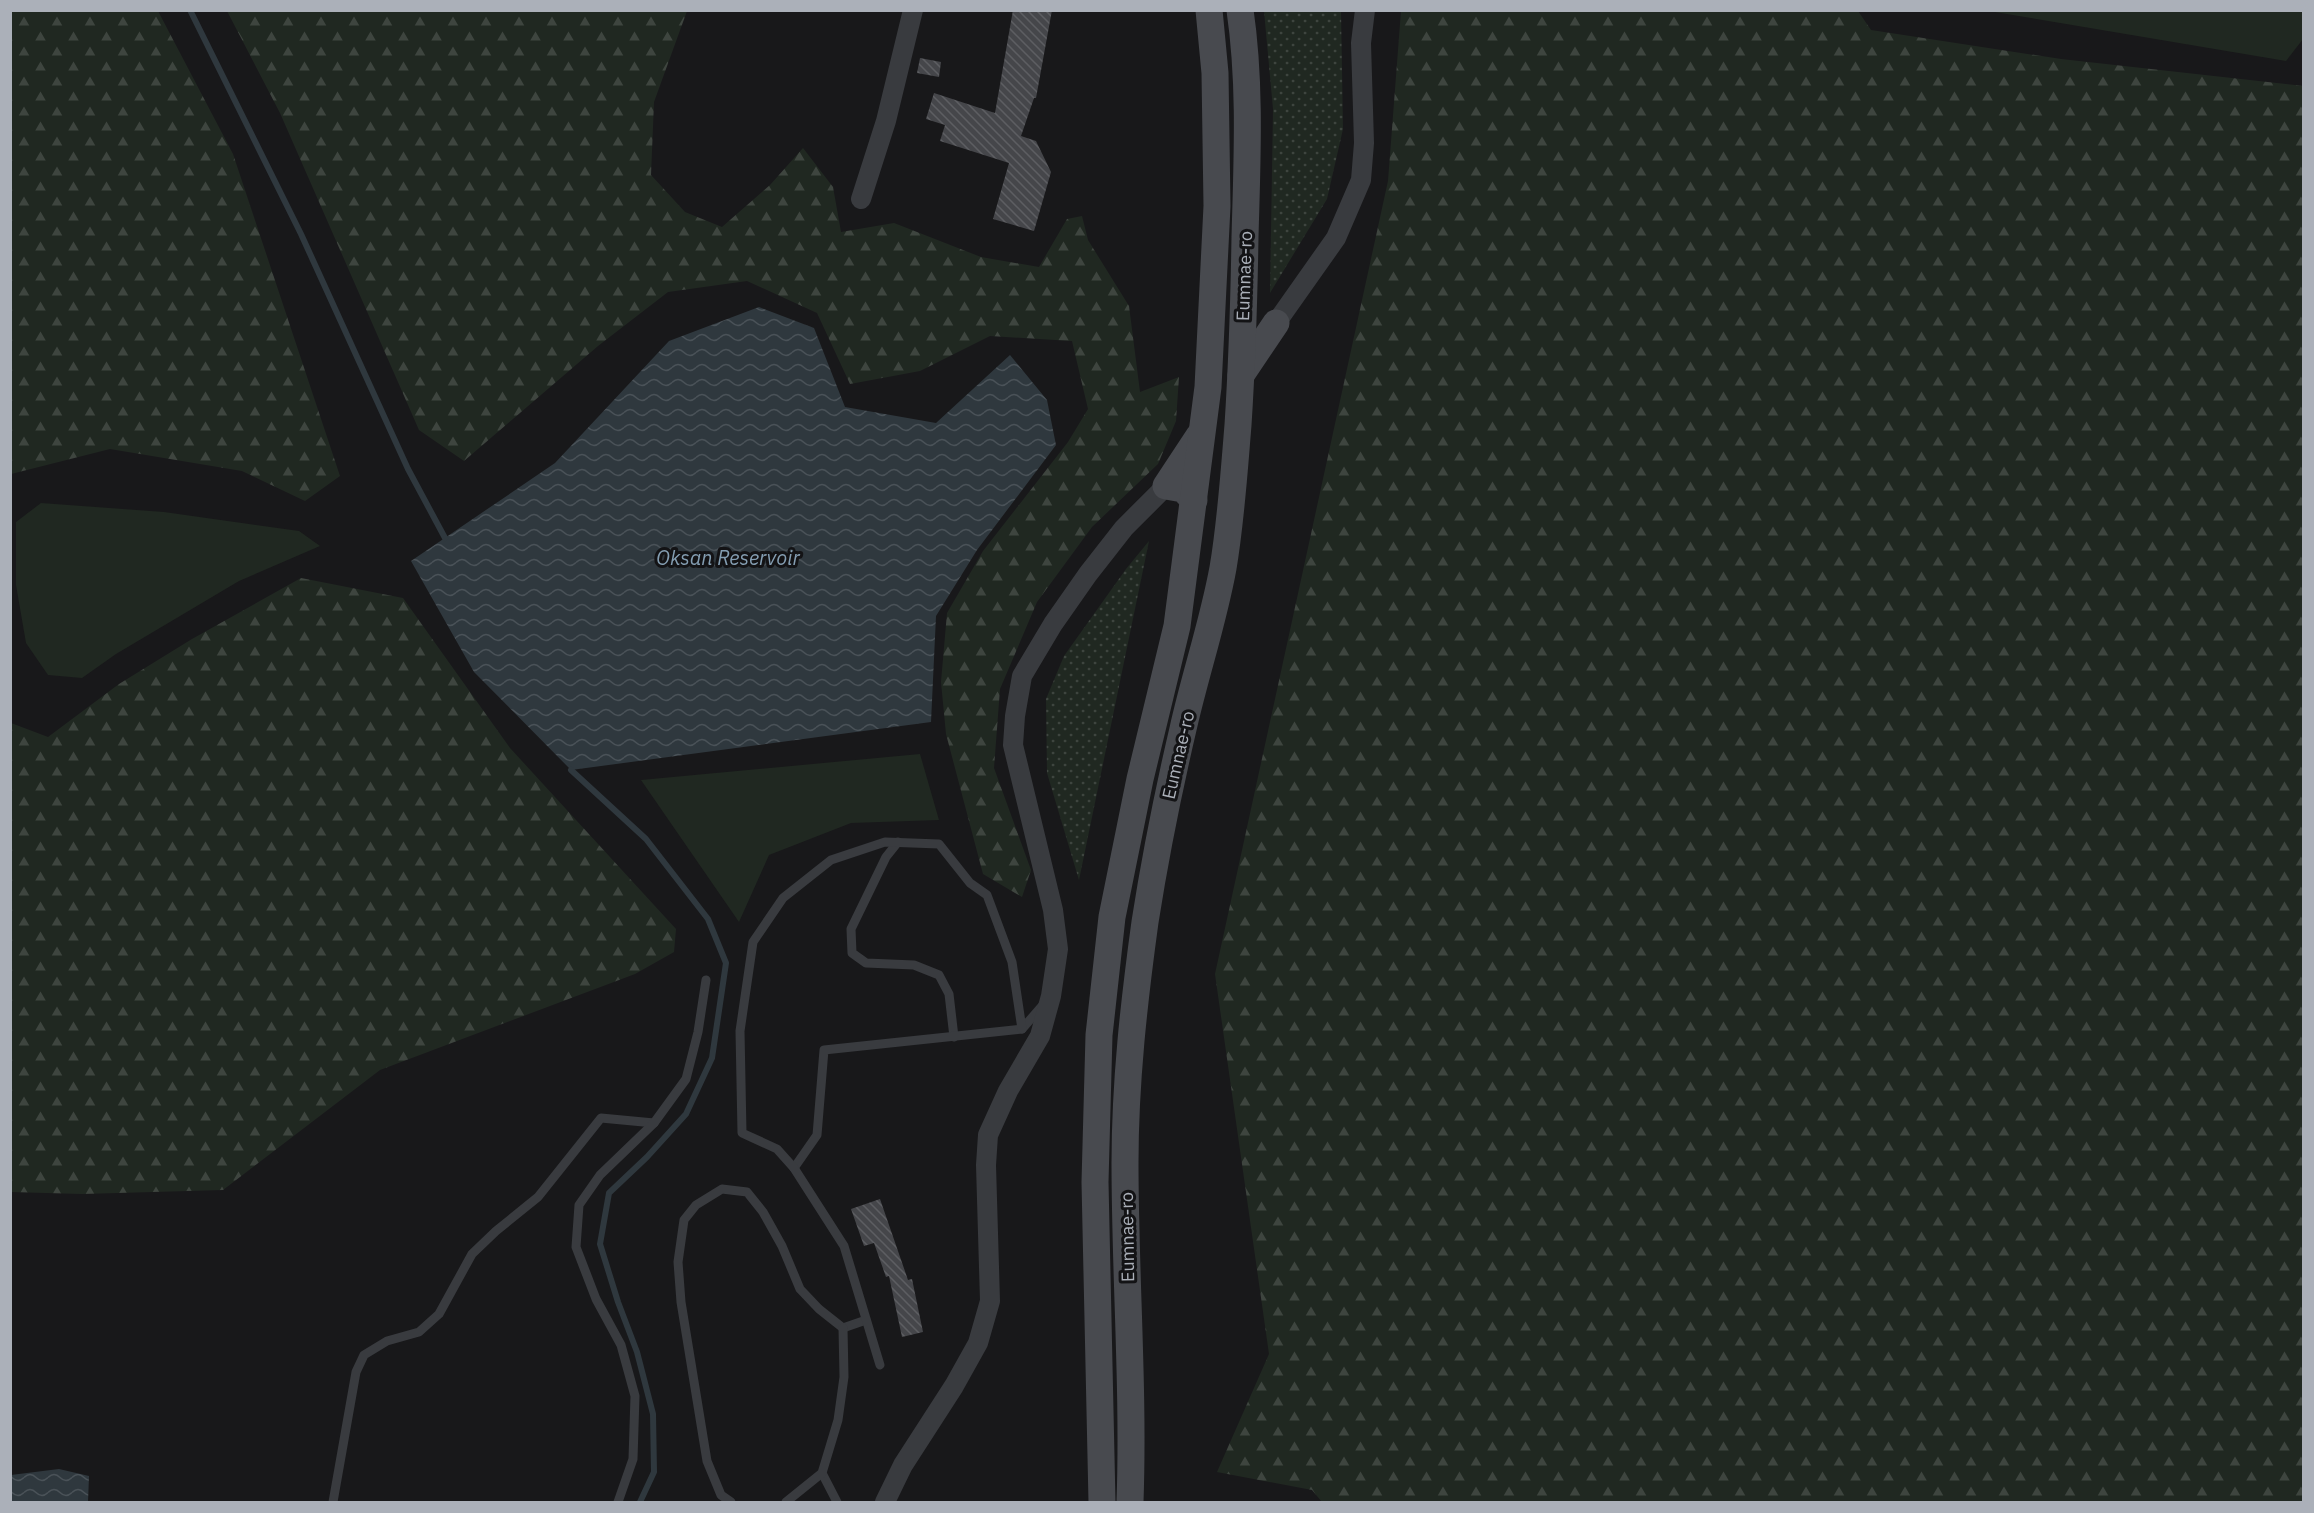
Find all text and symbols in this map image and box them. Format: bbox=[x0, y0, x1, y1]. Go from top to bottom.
street label: Eumnae-ro bbox=[1231, 231, 1257, 321]
water label: Oksan Reservoir bbox=[656, 544, 800, 571]
street label: Eumnae-ro bbox=[1157, 709, 1199, 801]
street label: Eumnae-ro bbox=[1115, 1192, 1139, 1282]

